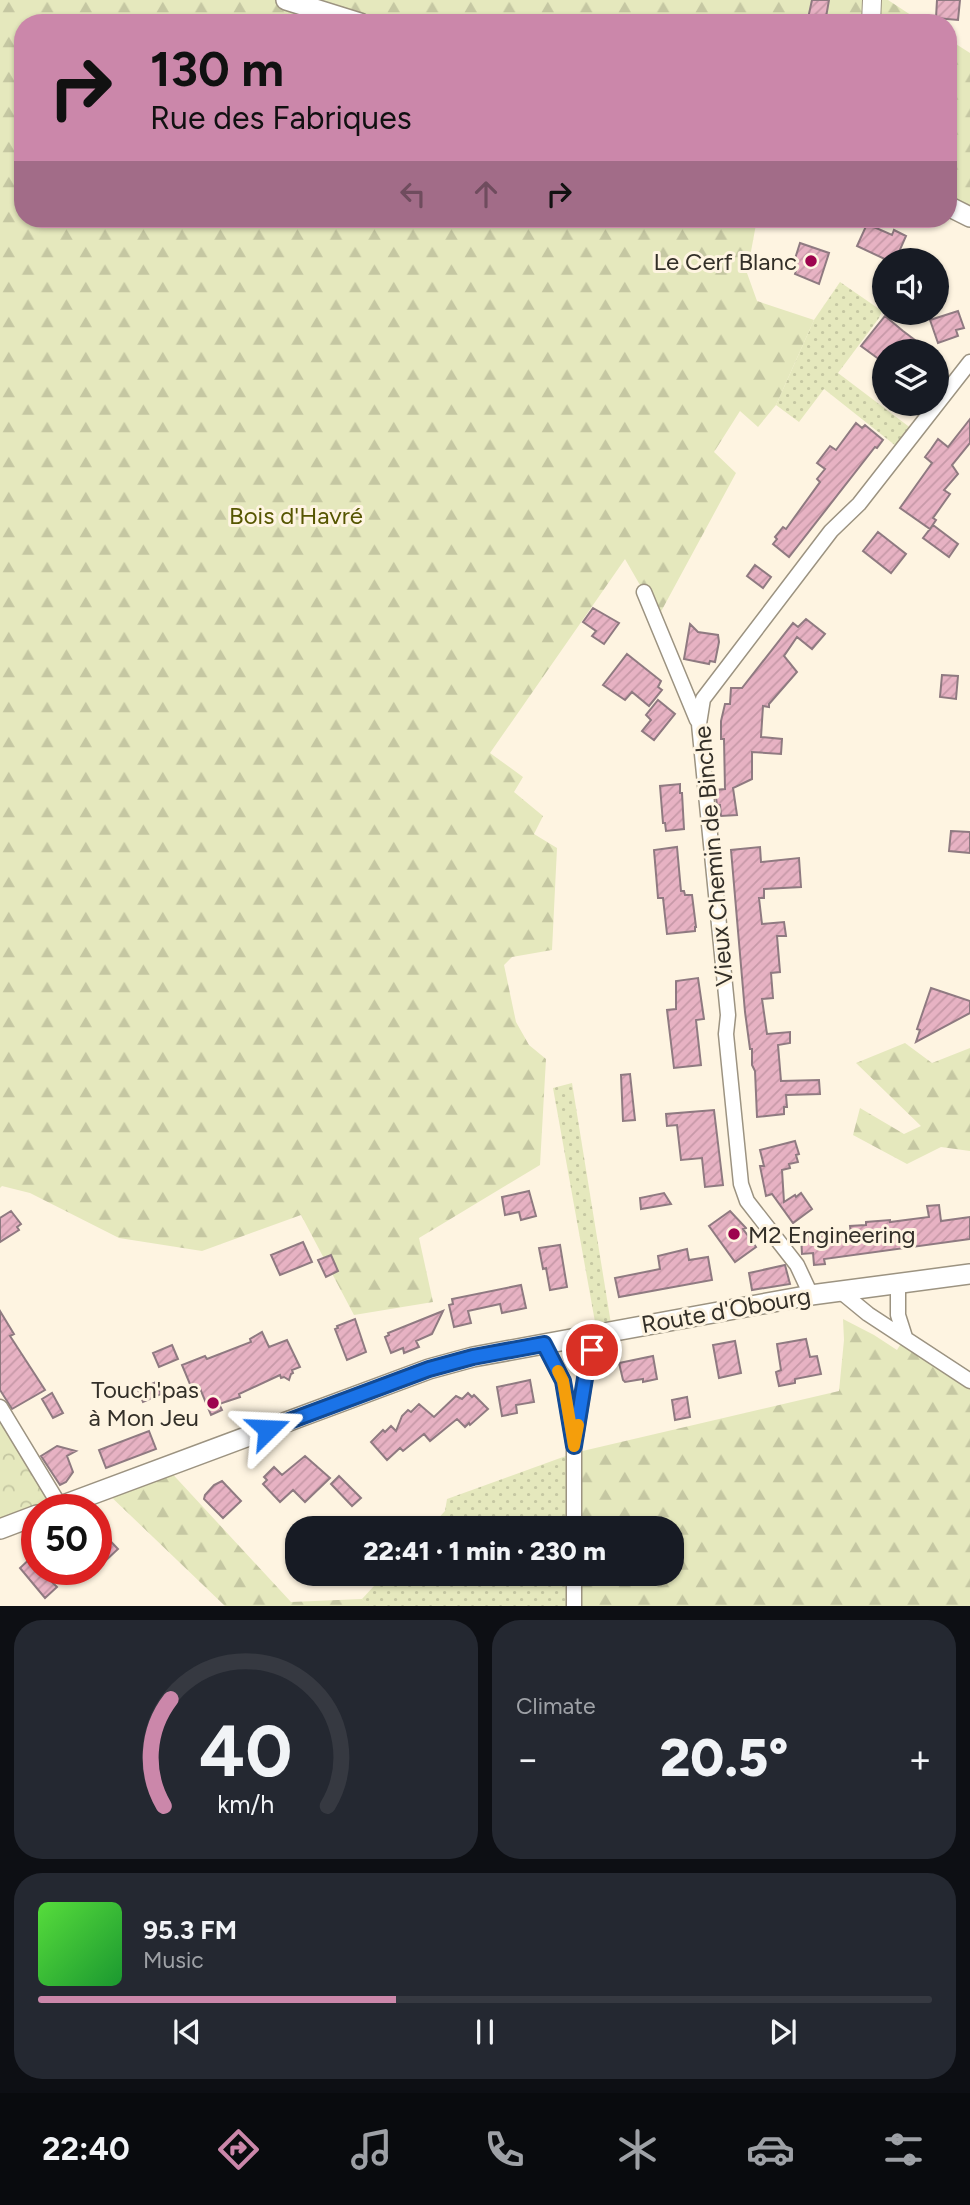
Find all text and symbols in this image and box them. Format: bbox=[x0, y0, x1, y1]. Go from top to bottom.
text: 130 m bbox=[150, 39, 284, 98]
icon: right bbox=[35, 42, 126, 133]
text: Rue des Fabriques bbox=[150, 99, 412, 137]
icon: left bbox=[394, 175, 432, 213]
icon: ahead bbox=[467, 175, 505, 213]
icon: right bbox=[540, 175, 578, 213]
place label: Le Cerf Blanc bbox=[654, 247, 797, 276]
map controls bbox=[872, 248, 949, 416]
button: sound bbox=[872, 248, 949, 325]
marker: Le Cerf Blanc bbox=[803, 253, 819, 269]
button: layers bbox=[872, 339, 949, 416]
park label: Bois d'Havré bbox=[229, 501, 363, 530]
street label: Vieux Chemin de Binche bbox=[687, 725, 739, 987]
place label: M2 Engineering bbox=[748, 1220, 916, 1249]
marker: M2 Engineering bbox=[726, 1226, 742, 1242]
street label: Route d'Obourg bbox=[639, 1281, 813, 1339]
pin bbox=[562, 1320, 622, 1380]
icon: arrive bbox=[573, 1331, 611, 1369]
place label: Touch'pas à Mon Jeu bbox=[88, 1375, 199, 1432]
position arrow bbox=[231, 1392, 305, 1466]
marker: Touch'pas à Mon Jeu bbox=[205, 1395, 221, 1411]
speed limit sign: 50 bbox=[21, 1494, 112, 1585]
text: 22:41 · 1 min · 230 m bbox=[363, 1535, 606, 1567]
text: Climate bbox=[516, 1692, 595, 1720]
text: 40 bbox=[199, 1707, 293, 1794]
text: 20.5° bbox=[660, 1727, 788, 1789]
text: − bbox=[516, 1736, 540, 1782]
text: + bbox=[908, 1736, 932, 1782]
text: km/h bbox=[217, 1788, 275, 1818]
text: 95.3 FM bbox=[143, 1914, 237, 1946]
text: Music bbox=[143, 1946, 204, 1974]
icon: previous bbox=[168, 2013, 206, 2051]
icon: pause bbox=[466, 2013, 504, 2051]
icon: next bbox=[764, 2013, 802, 2051]
icon: directions bbox=[214, 2125, 263, 2174]
icon: music bbox=[347, 2125, 396, 2174]
icon: phone bbox=[480, 2125, 529, 2174]
icon: climate bbox=[613, 2125, 662, 2174]
icon: car bbox=[746, 2125, 795, 2174]
icon: filters bbox=[879, 2125, 928, 2174]
text: 22:40 bbox=[42, 2130, 130, 2168]

